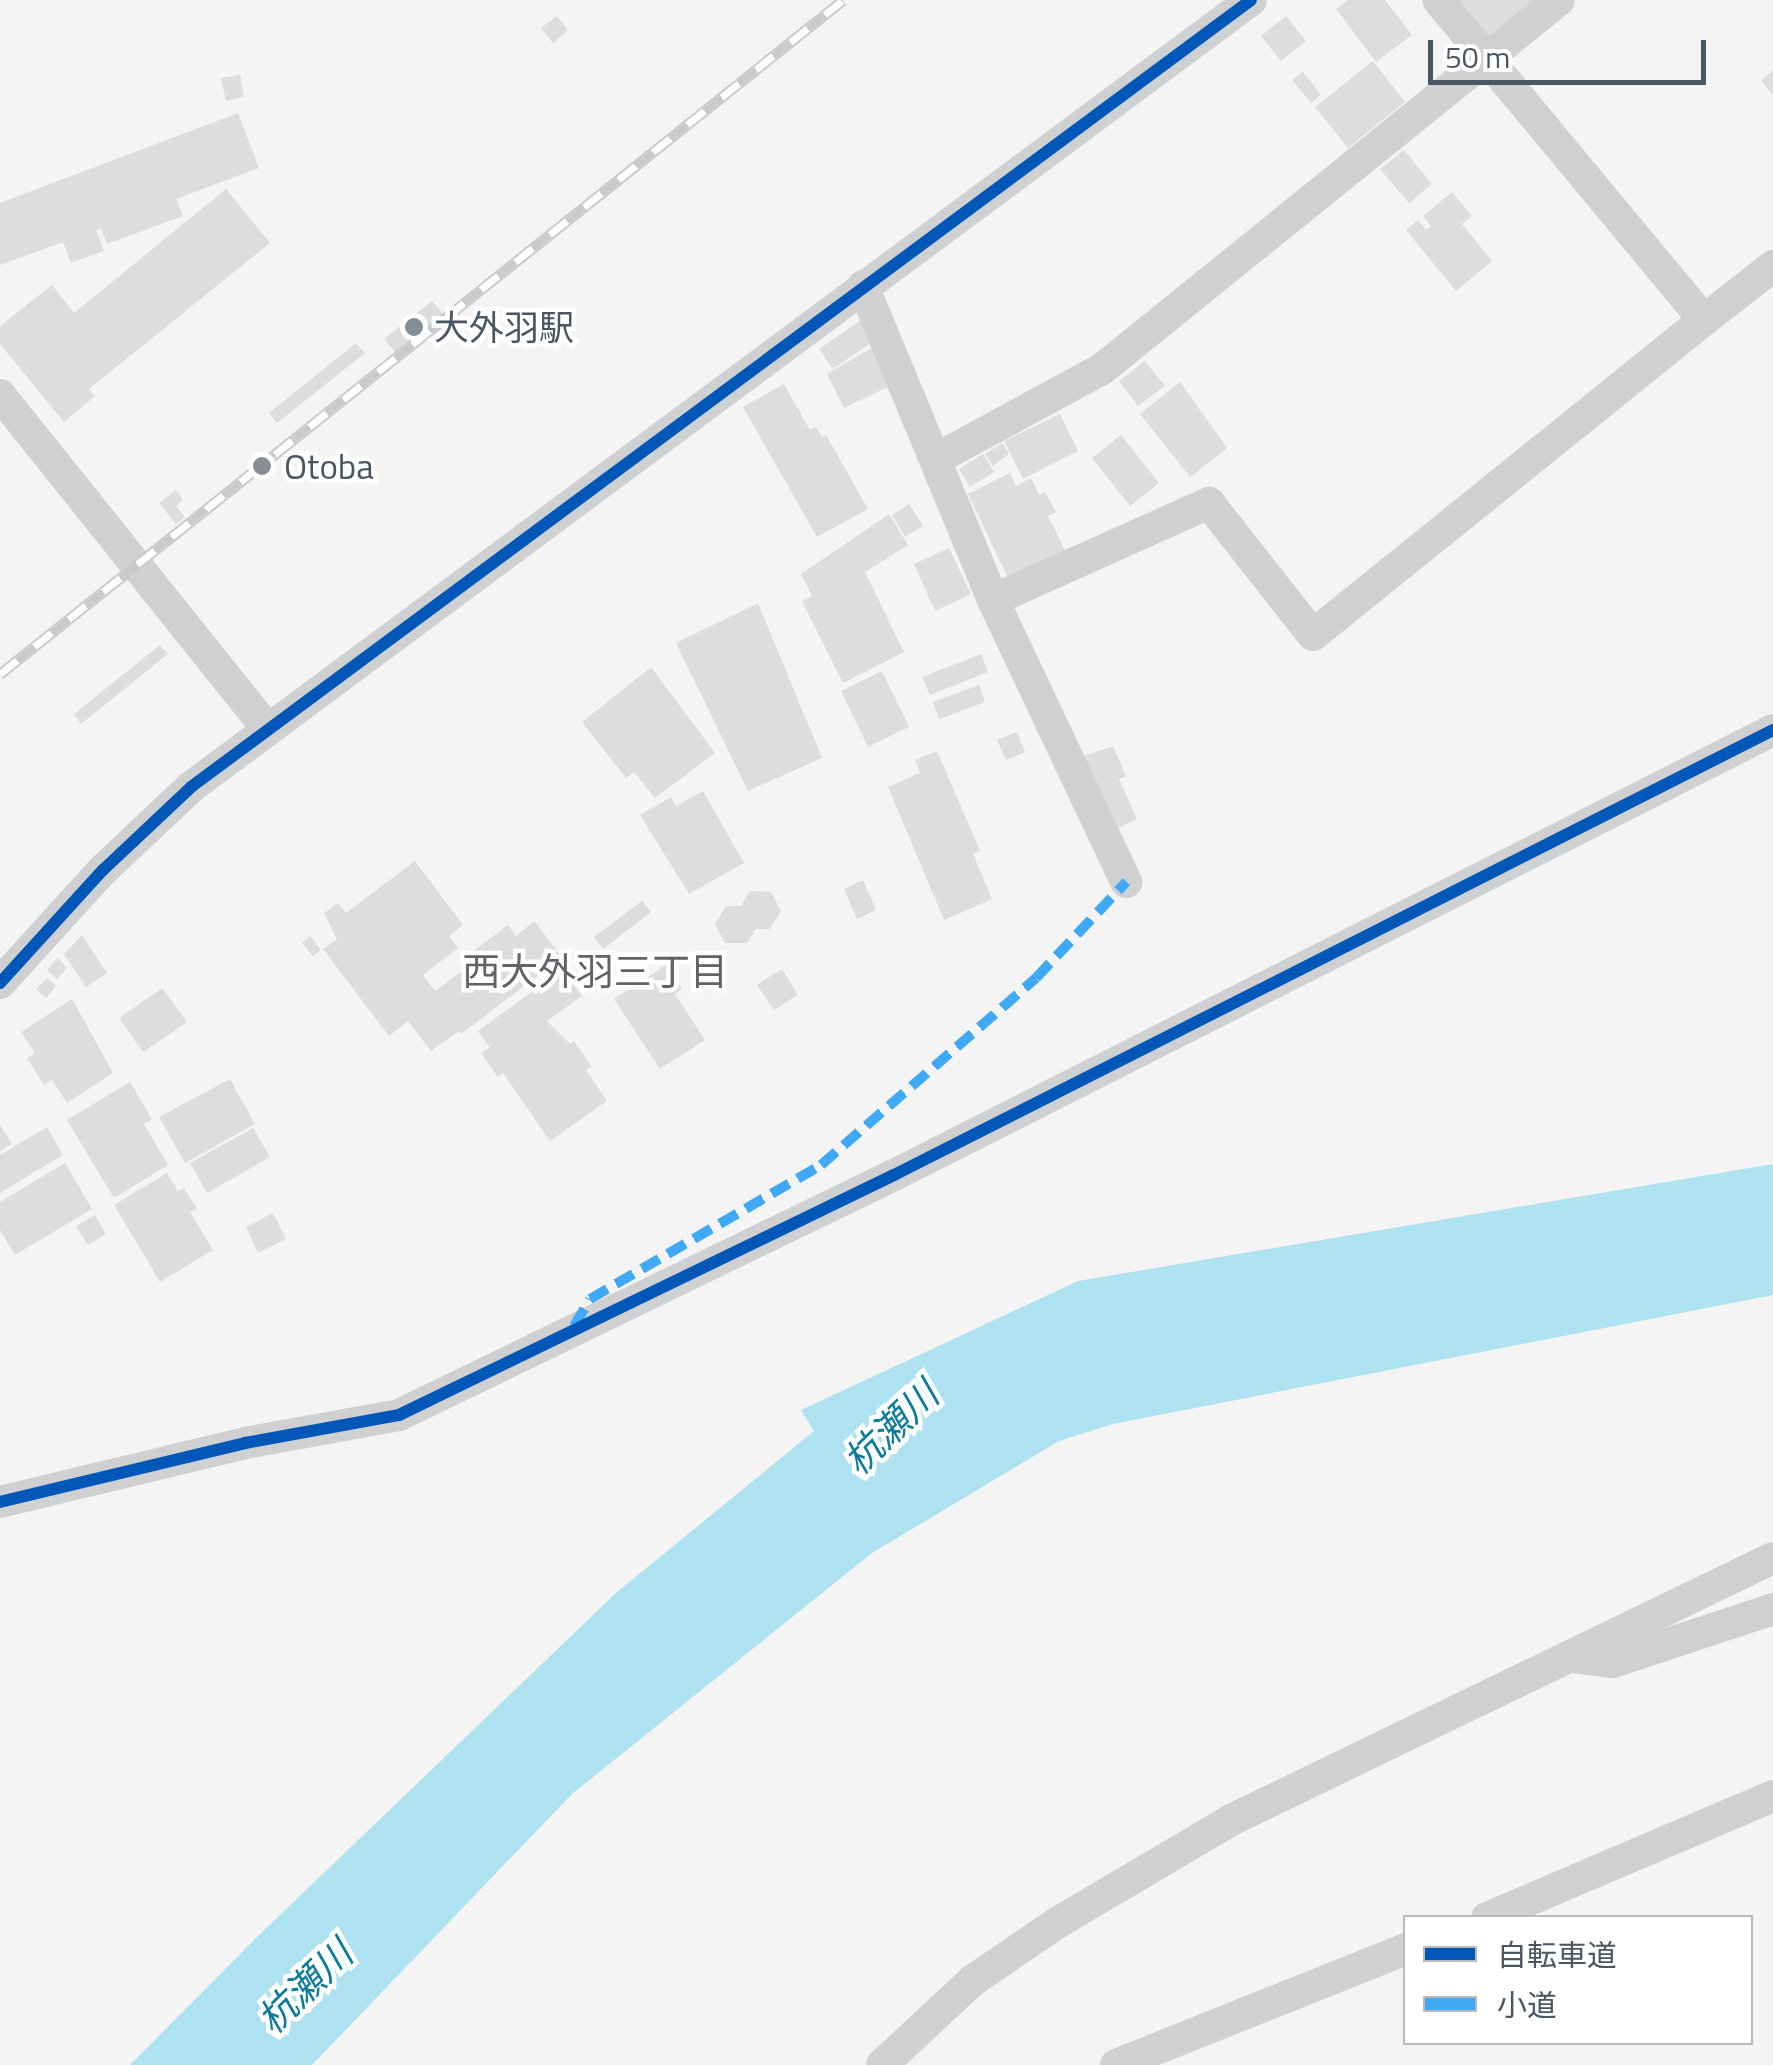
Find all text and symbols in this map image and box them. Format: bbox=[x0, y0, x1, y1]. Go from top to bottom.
scale bar bbox=[1433, 20, 1710, 82]
text: 50 m bbox=[1445, 34, 1510, 80]
place label: 大外羽駅 bbox=[434, 306, 574, 348]
marker: 大外羽駅 bbox=[403, 316, 425, 338]
place label: Otoba bbox=[284, 445, 374, 487]
marker: Otoba bbox=[249, 453, 275, 479]
district label: 西大外羽三丁目 bbox=[462, 949, 728, 995]
water label: 杭瀬川 bbox=[834, 1372, 948, 1484]
legend bbox=[1403, 1915, 1753, 2045]
water label: 杭瀬川 bbox=[248, 1931, 362, 2043]
text: 自転車道 bbox=[1497, 1932, 1617, 1978]
text: 小道 bbox=[1497, 1982, 1557, 2028]

